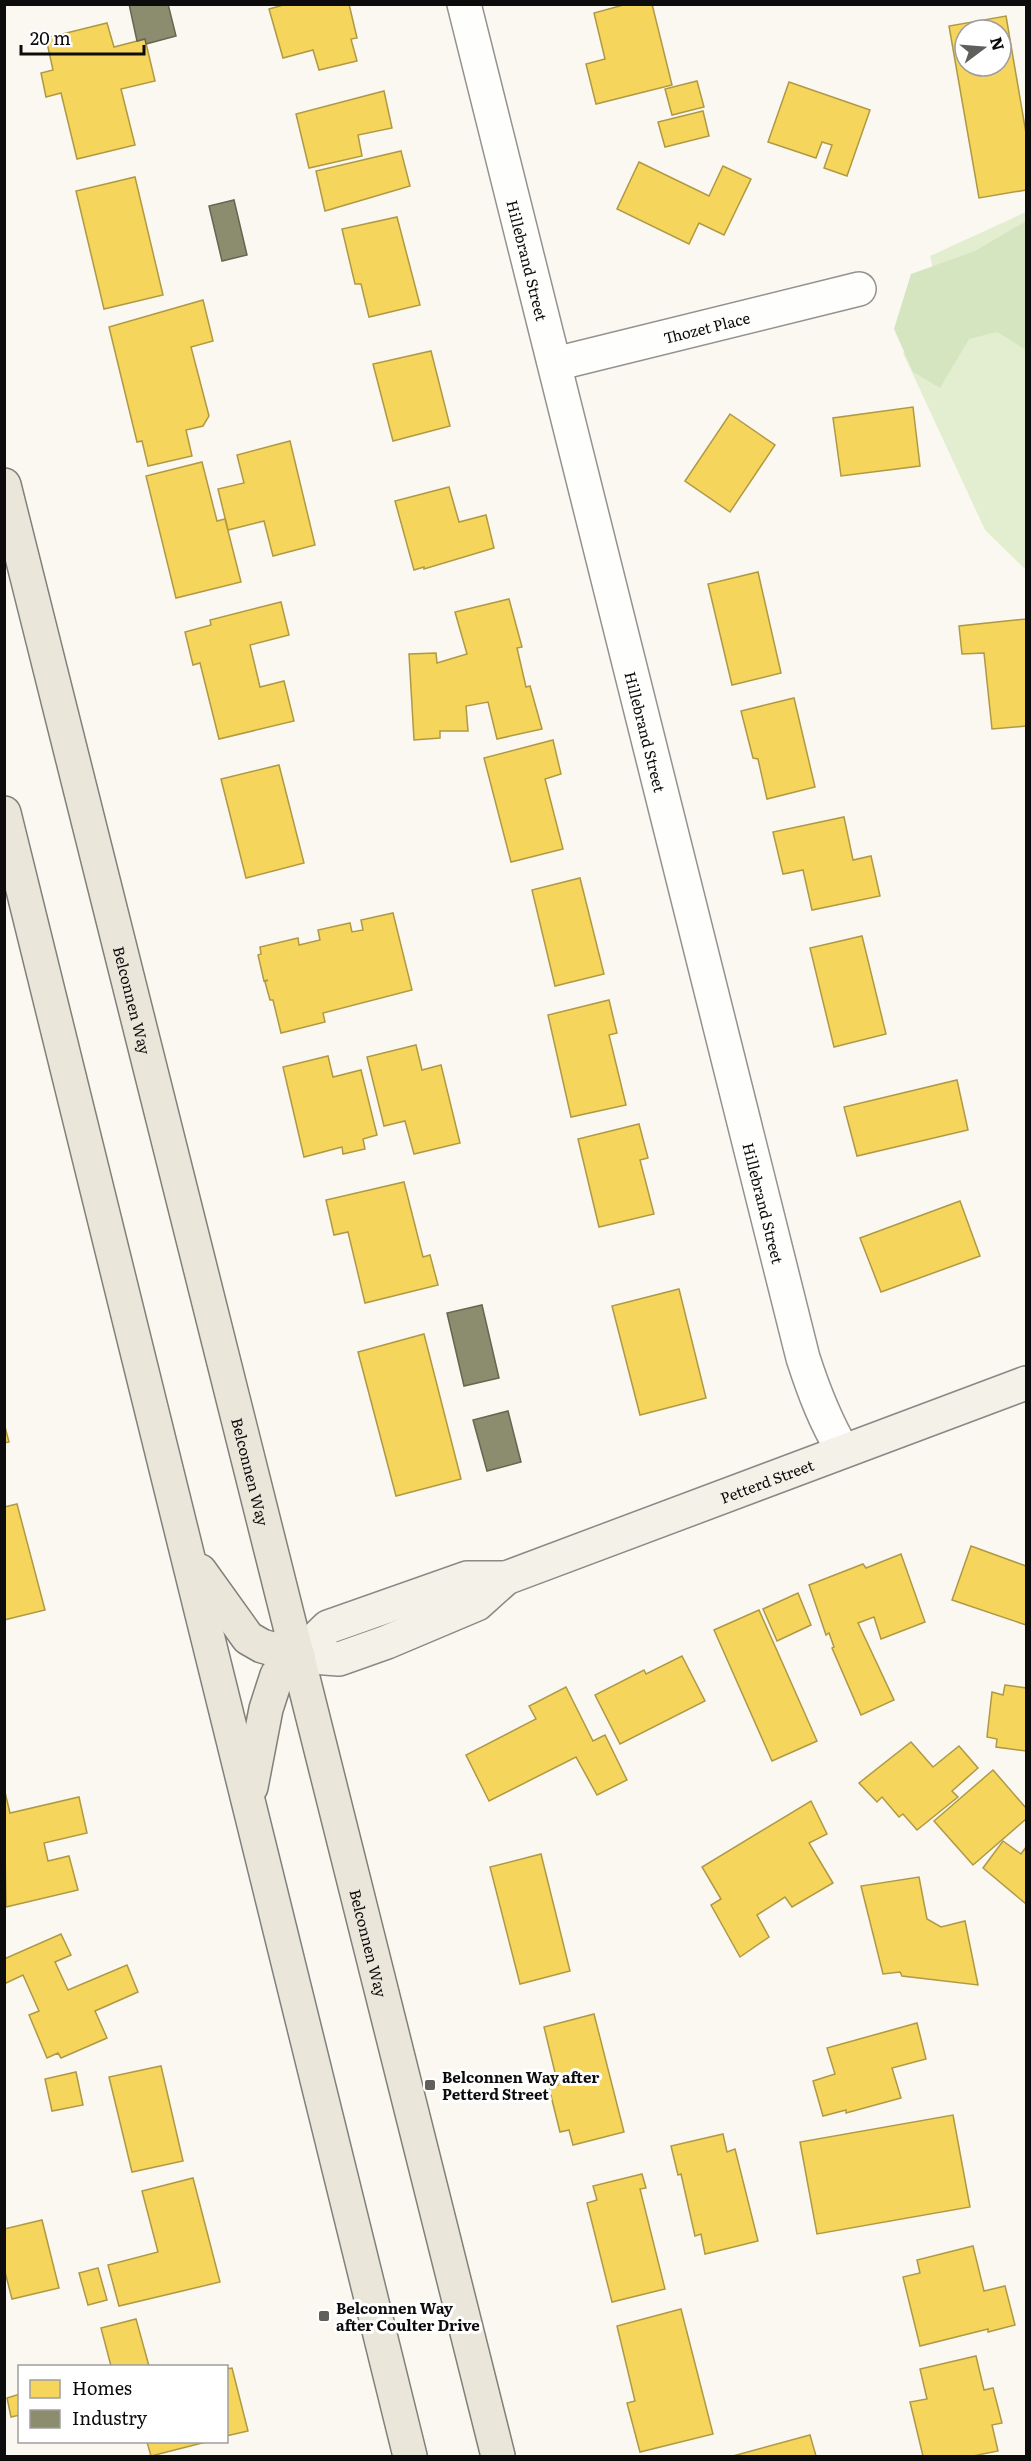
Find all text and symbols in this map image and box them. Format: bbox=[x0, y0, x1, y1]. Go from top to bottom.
scale bar bbox=[21, 18, 144, 56]
north arrow bbox=[953, 18, 1013, 78]
text: 20 m bbox=[30, 24, 71, 51]
text: N bbox=[985, 34, 1012, 53]
street label: Hillebrand Street bbox=[502, 197, 554, 323]
street label: Thozet Place bbox=[661, 305, 752, 348]
street label: Hillebrand Street bbox=[620, 669, 672, 794]
street label: Belconnen Way bbox=[108, 944, 158, 1057]
street label: Hillebrand Street bbox=[738, 1140, 790, 1266]
street label: Belconnen Way bbox=[227, 1415, 276, 1528]
street label: Petterd Street bbox=[716, 1452, 817, 1508]
street label: Belconnen Way bbox=[345, 1886, 394, 2000]
place label: Belconnen Way after Petterd Street bbox=[442, 2065, 599, 2105]
marker: Belconnen Way after Petterd Street bbox=[423, 2078, 437, 2092]
place label: Belconnen Way after Coulter Drive bbox=[336, 2296, 480, 2336]
marker: Belconnen Way after Coulter Drive bbox=[317, 2309, 331, 2323]
legend bbox=[18, 2365, 228, 2443]
text: Homes bbox=[72, 2374, 132, 2401]
text: Industry bbox=[72, 2404, 148, 2431]

